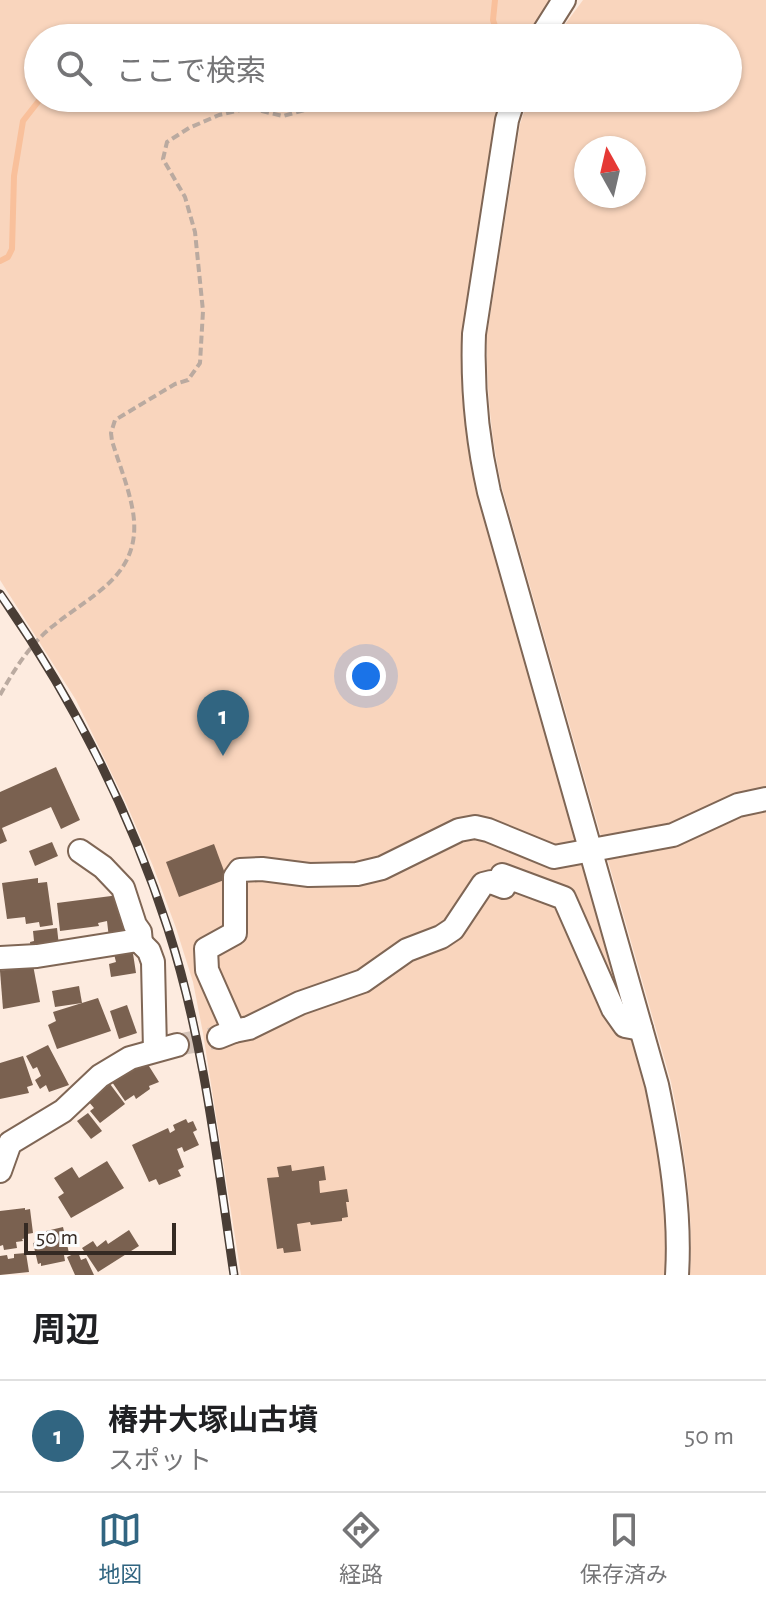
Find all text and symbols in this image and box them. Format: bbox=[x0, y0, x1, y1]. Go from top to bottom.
search box bbox=[24, 24, 742, 112]
icon: search bbox=[52, 46, 96, 90]
text: ここで検索 bbox=[116, 57, 266, 87]
north arrow bbox=[574, 136, 646, 208]
your location bbox=[346, 656, 386, 696]
pin: 1 bbox=[197, 690, 249, 756]
scale bar bbox=[24, 1219, 176, 1255]
text: 50 m bbox=[36, 1226, 78, 1248]
text: 周辺 bbox=[32, 1314, 100, 1348]
text: 椿井大塚山古墳 bbox=[108, 1406, 318, 1436]
text: 1 bbox=[53, 1423, 63, 1449]
text: 50 m bbox=[684, 1423, 734, 1449]
text: スポット bbox=[108, 1448, 212, 1474]
tab: 地図 bbox=[98, 1508, 142, 1588]
tab: 経路 bbox=[339, 1508, 383, 1588]
tab: 保存済み bbox=[580, 1508, 668, 1588]

